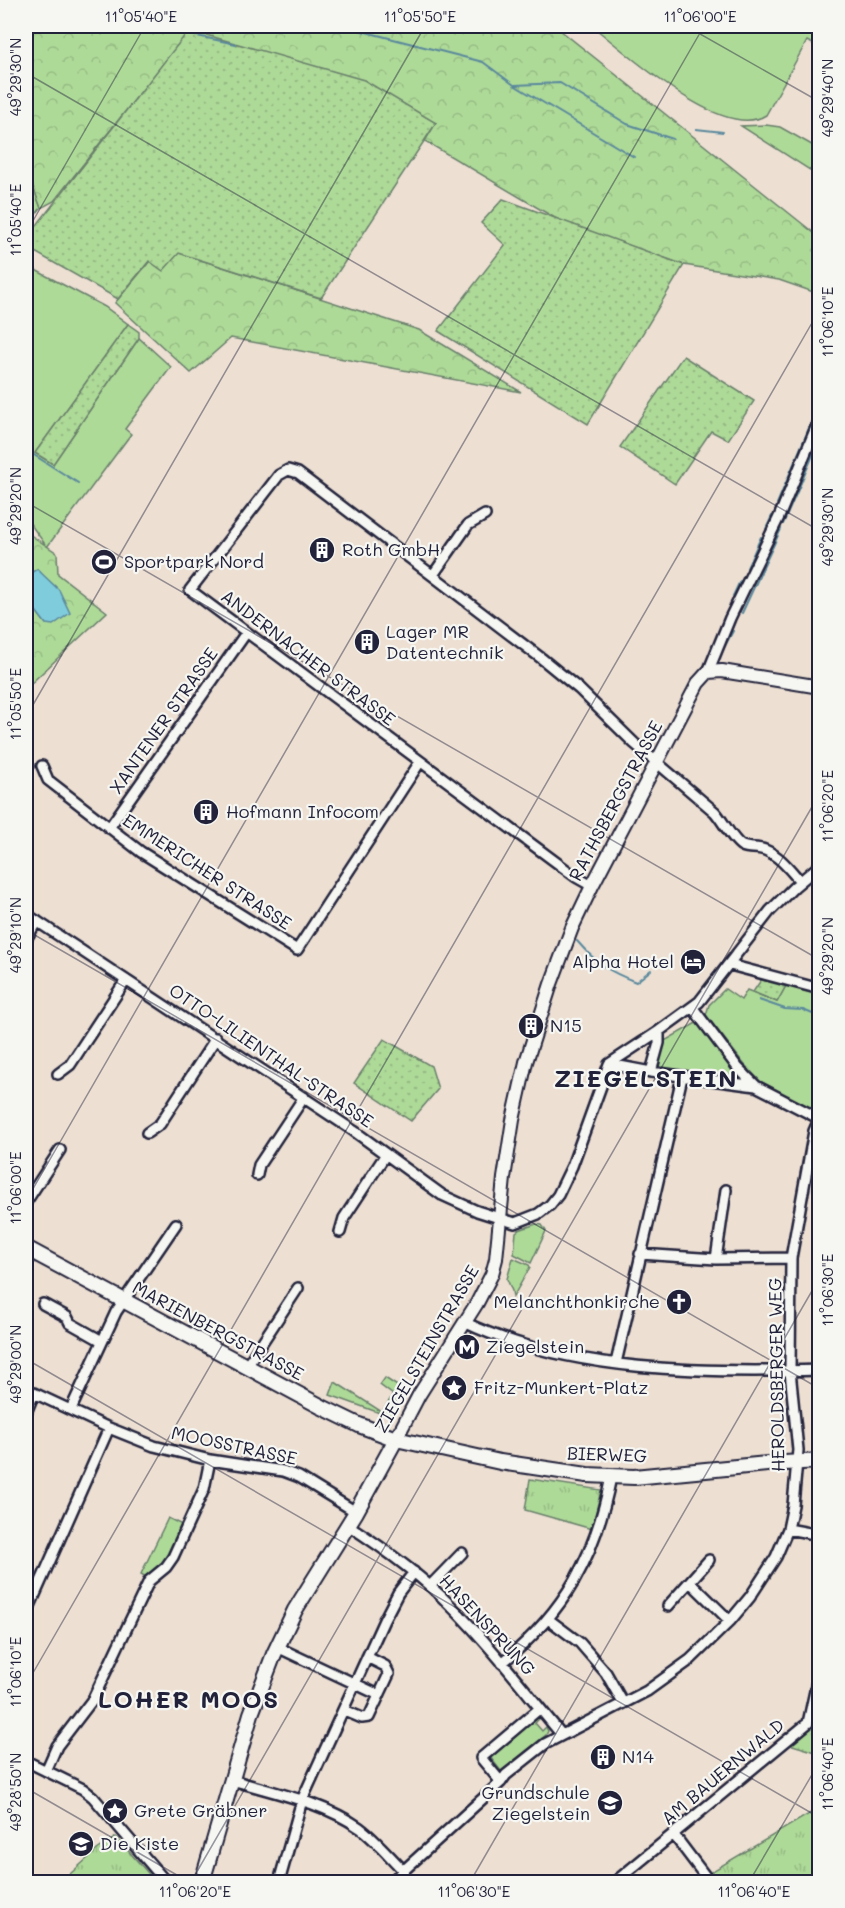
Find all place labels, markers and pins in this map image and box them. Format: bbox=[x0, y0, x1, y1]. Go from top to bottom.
building icon: Roth GmbH bbox=[307, 535, 337, 565]
place label: Roth GmbH bbox=[342, 537, 440, 561]
sports icon: Sportpark Nord bbox=[89, 547, 119, 577]
place label: Sportpark Nord bbox=[124, 549, 264, 573]
place label: Lager MR Datentechnik bbox=[386, 619, 503, 664]
building icon: Lager MR Datentechnik bbox=[352, 627, 382, 657]
building icon: Hofmann Infocom bbox=[191, 797, 221, 827]
place label: Hofmann Infocom bbox=[226, 799, 379, 823]
hotel icon: Alpha Hotel bbox=[678, 947, 708, 977]
place label: Alpha Hotel bbox=[572, 949, 674, 973]
building icon: N15 bbox=[516, 1011, 546, 1041]
place label: N15 bbox=[550, 1013, 582, 1037]
church icon: Melanchthonkirche bbox=[664, 1287, 694, 1317]
place label: Melanchthonkirche bbox=[493, 1289, 660, 1313]
metro station icon: Ziegelstein bbox=[452, 1332, 482, 1362]
place label: Ziegelstein bbox=[486, 1334, 584, 1358]
place icon: Fritz-Munkert-Platz bbox=[439, 1373, 469, 1403]
place label: Fritz-Munkert-Platz bbox=[474, 1375, 648, 1399]
building icon: N14 bbox=[588, 1742, 618, 1772]
place label: N14 bbox=[622, 1744, 654, 1768]
place label: Grundschule Ziegelstein bbox=[481, 1780, 590, 1825]
school or university icon: Grundschule Ziegelstein bbox=[595, 1788, 625, 1818]
place icon: Grete Gräbner bbox=[100, 1796, 130, 1826]
place label: Grete Gräbner bbox=[134, 1798, 268, 1822]
school or university icon: Die Kiste bbox=[66, 1829, 96, 1859]
place label: Die Kiste bbox=[100, 1831, 179, 1855]

